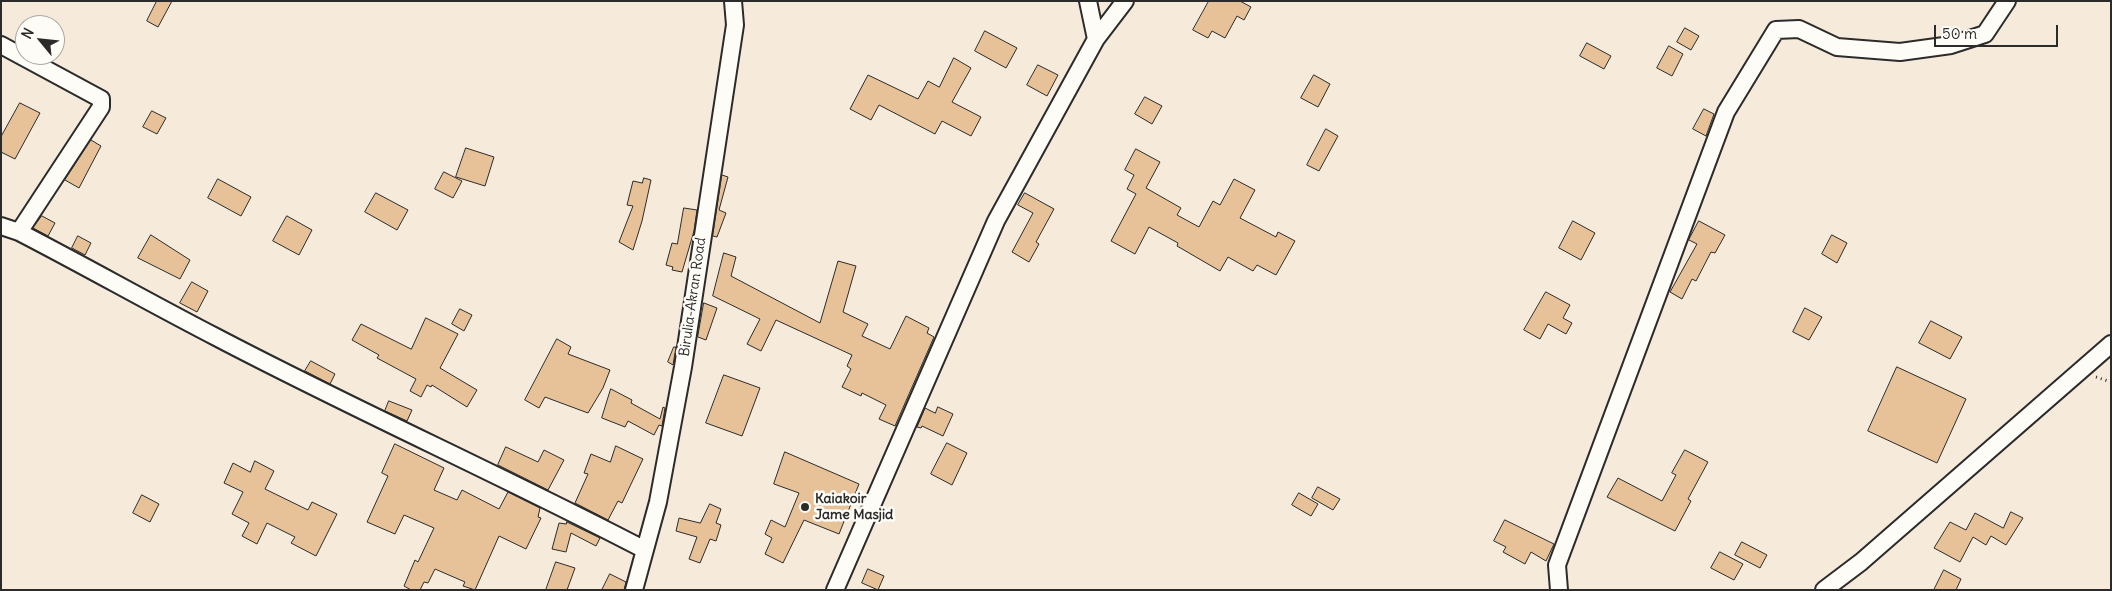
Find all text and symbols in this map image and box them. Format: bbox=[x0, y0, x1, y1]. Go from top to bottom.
north arrow bbox=[15, 15, 65, 65]
scale bar bbox=[1937, 15, 2061, 47]
text: 50 m bbox=[1942, 24, 1977, 43]
text: N bbox=[17, 25, 38, 42]
street label: Birulia-Akran Road bbox=[676, 236, 710, 358]
place label: Kaiakoir Jame Masjid bbox=[815, 491, 893, 524]
marker: Kaiakoir Jame Masjid bbox=[799, 501, 811, 513]

